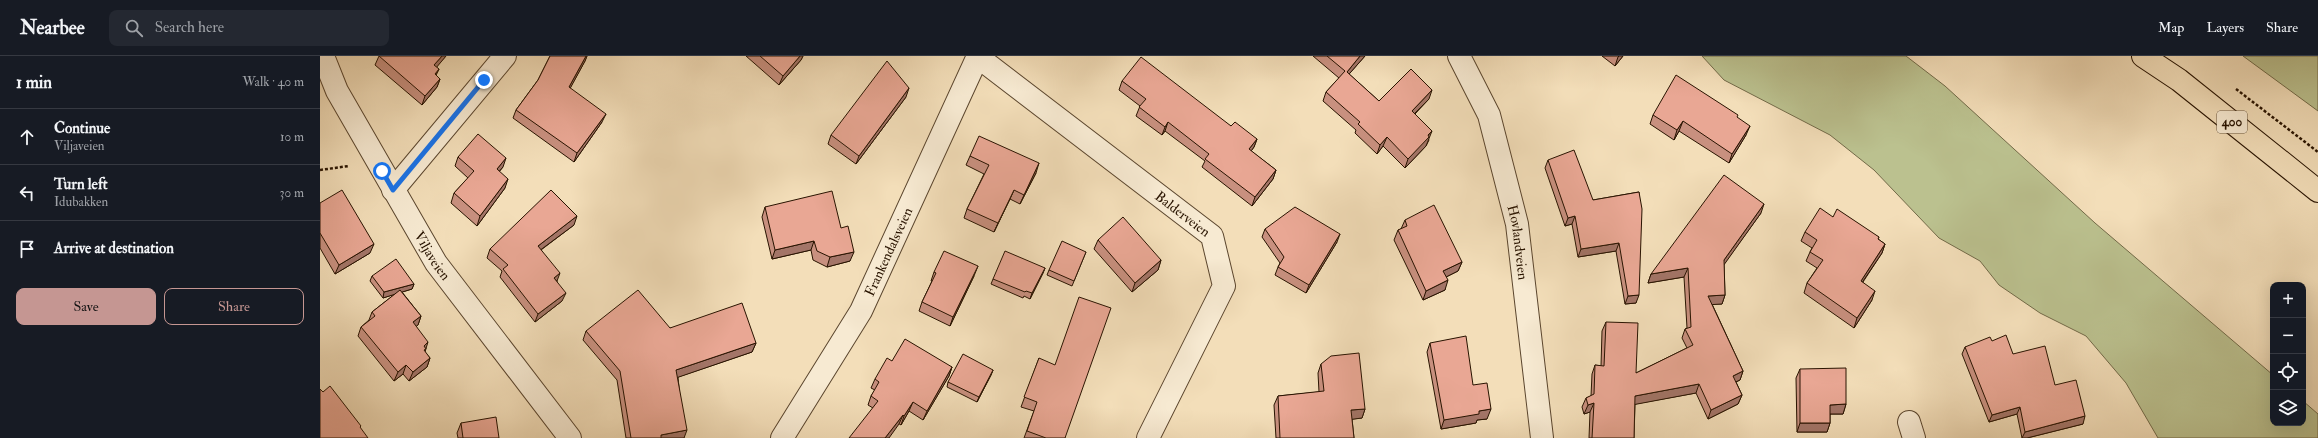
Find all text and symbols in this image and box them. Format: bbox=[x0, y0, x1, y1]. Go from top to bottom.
search box bbox=[109, 10, 389, 46]
text: Nearbee bbox=[20, 16, 85, 40]
icon: search bbox=[123, 17, 145, 39]
text: Search here bbox=[155, 18, 224, 37]
text: Map bbox=[2158, 19, 2184, 36]
text: Layers bbox=[2206, 19, 2244, 36]
text: Share bbox=[2266, 19, 2298, 36]
route end bbox=[475, 71, 493, 89]
text: 1 min bbox=[16, 72, 52, 93]
text: Walk · 40 m bbox=[242, 74, 304, 90]
road number: 400 bbox=[2217, 111, 2247, 133]
text: Continue bbox=[54, 119, 110, 138]
icon: ahead bbox=[16, 126, 38, 148]
text: 10 m bbox=[280, 129, 304, 145]
text: Viljaveien bbox=[54, 138, 105, 154]
route start bbox=[373, 162, 391, 180]
text: Turn left bbox=[54, 175, 108, 194]
icon: left bbox=[16, 182, 38, 204]
text: 30 m bbox=[280, 185, 304, 201]
street label: Balderveien bbox=[1152, 187, 1214, 240]
text: Idubakken bbox=[54, 194, 108, 210]
street label: Hovlandveien bbox=[1504, 203, 1532, 281]
street label: Frankendalsveien bbox=[861, 204, 916, 299]
street label: Viljaveien bbox=[411, 228, 454, 283]
icon: arrive bbox=[16, 238, 38, 260]
text: Arrive at destination bbox=[54, 239, 174, 258]
map controls bbox=[2270, 282, 2306, 426]
button: + bbox=[2270, 282, 2306, 318]
button: Save bbox=[16, 288, 156, 325]
button: Share bbox=[164, 288, 304, 325]
button: − bbox=[2270, 318, 2306, 354]
button: locate bbox=[2270, 354, 2306, 390]
button: layers bbox=[2270, 390, 2306, 426]

